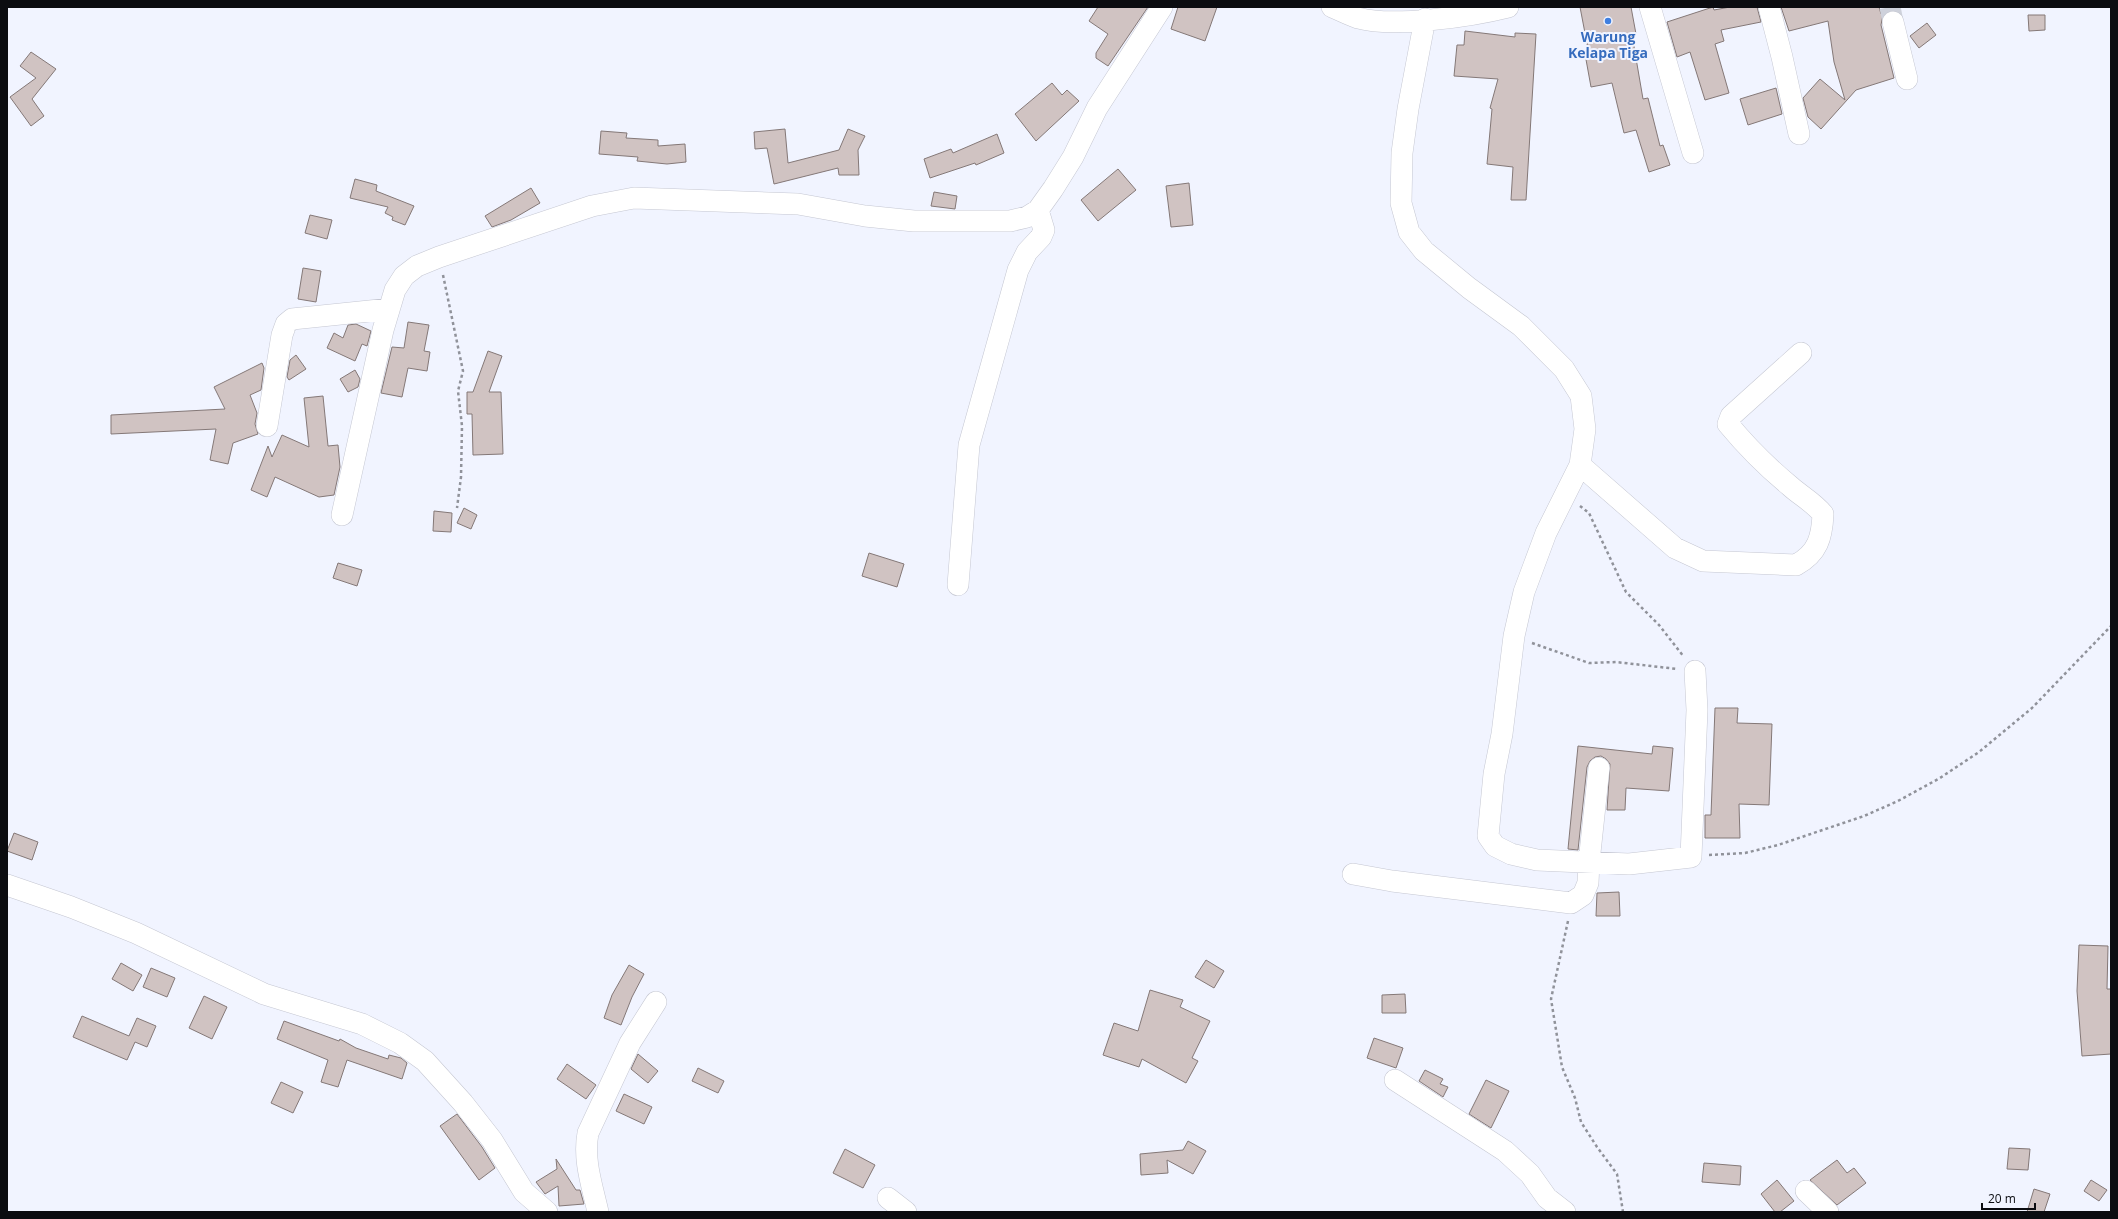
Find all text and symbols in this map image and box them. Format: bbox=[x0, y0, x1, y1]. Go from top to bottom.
marker: Warung Kelapa Tiga bbox=[1603, 16, 1613, 26]
place label: Warung Kelapa Tiga bbox=[1568, 27, 1648, 62]
scale bar bbox=[1982, 1185, 2035, 1211]
text: 20 m bbox=[1988, 1190, 2016, 1207]

